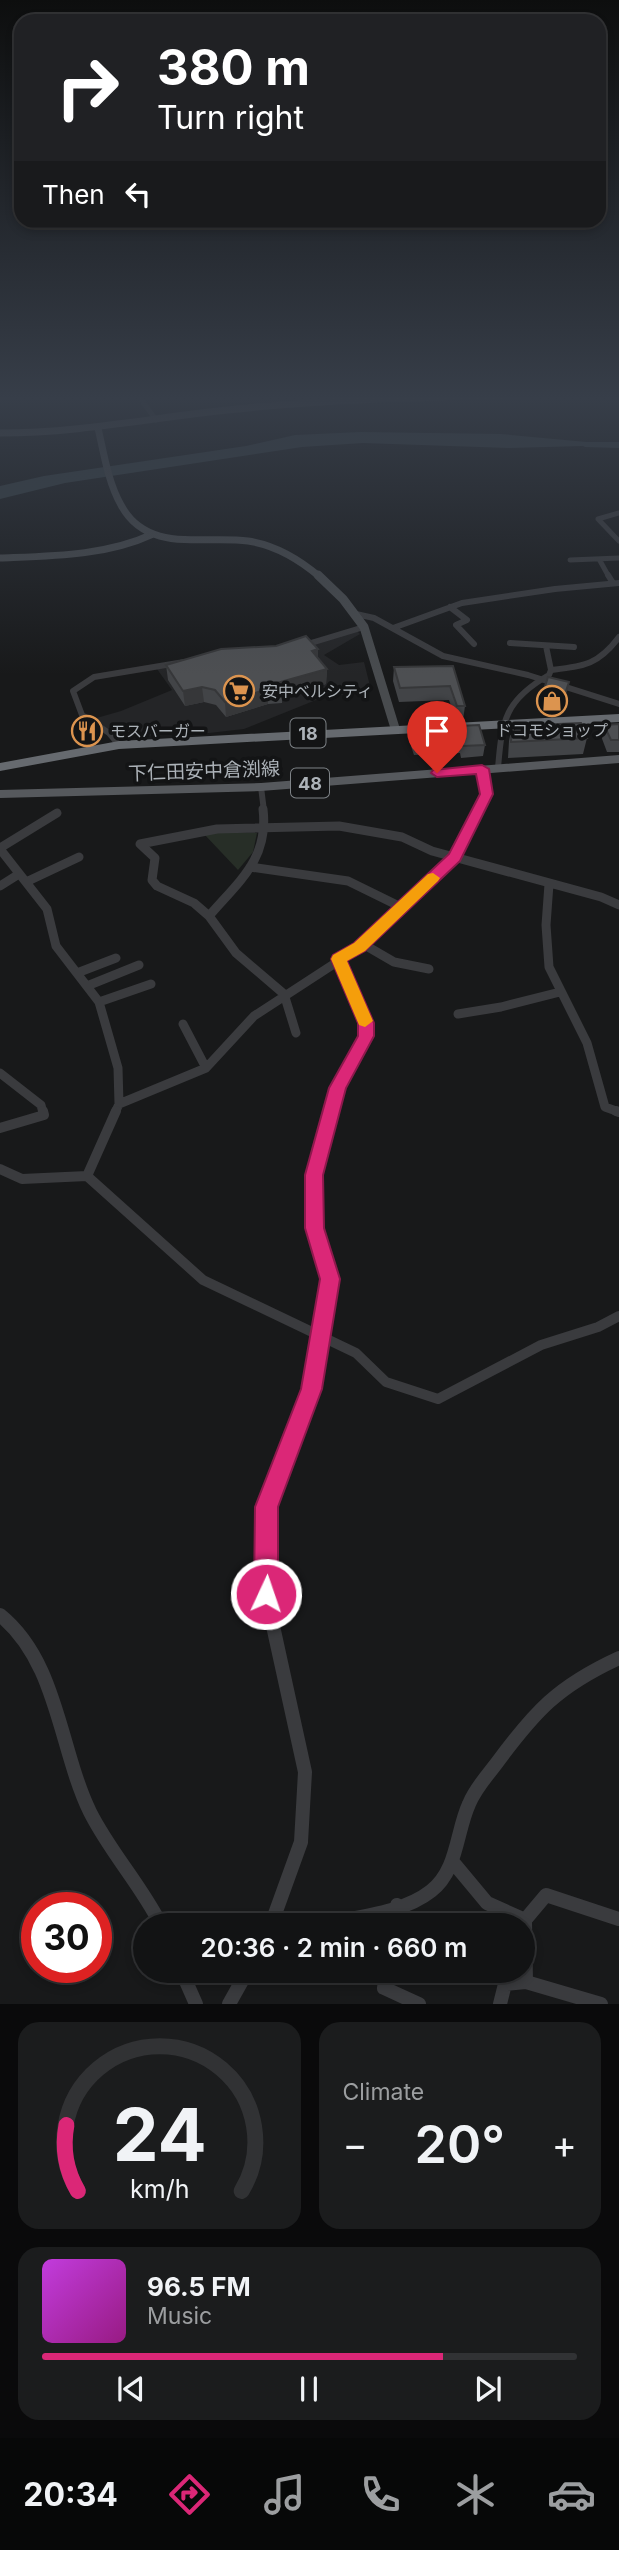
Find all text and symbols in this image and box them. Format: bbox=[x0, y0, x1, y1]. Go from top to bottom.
text: 380 m bbox=[157, 38, 310, 97]
icon: right bbox=[42, 42, 133, 133]
text: Turn right bbox=[157, 98, 304, 137]
icon: left bbox=[119, 175, 157, 213]
text: Then bbox=[42, 179, 105, 210]
supermarket icon: 安中ベルシティ bbox=[222, 674, 256, 708]
place label: 安中ベルシティ bbox=[262, 681, 373, 701]
shop icon: ドコモショップ bbox=[535, 684, 569, 718]
pin bbox=[407, 701, 467, 773]
icon: arrive bbox=[418, 712, 456, 750]
restaurant icon: モスバーガー bbox=[70, 714, 104, 748]
road number: 18 bbox=[290, 718, 326, 748]
place label: ドコモショップ bbox=[496, 720, 608, 740]
place label: モスバーガー bbox=[110, 721, 206, 741]
street label: 下仁田安中倉渕線 bbox=[128, 757, 280, 785]
road number: 48 bbox=[291, 768, 329, 798]
position arrow bbox=[229, 1557, 303, 1631]
speed limit sign: 30 bbox=[21, 1892, 112, 1983]
text: 20:36 · 2 min · 660 m bbox=[201, 1932, 467, 1963]
text: Climate bbox=[343, 2078, 424, 2106]
text: 24 bbox=[112, 2091, 206, 2180]
text: 20° bbox=[414, 2113, 505, 2176]
text: − bbox=[343, 2121, 368, 2167]
text: + bbox=[552, 2121, 577, 2167]
text: km/h bbox=[130, 2174, 189, 2204]
text: 96.5 FM bbox=[147, 2271, 251, 2302]
text: Music bbox=[147, 2302, 212, 2330]
icon: previous bbox=[112, 2370, 150, 2408]
icon: pause bbox=[290, 2370, 328, 2408]
icon: next bbox=[469, 2370, 507, 2408]
icon: directions bbox=[165, 2470, 214, 2519]
icon: music bbox=[260, 2470, 309, 2519]
icon: phone bbox=[356, 2470, 405, 2519]
icon: climate bbox=[451, 2470, 500, 2519]
icon: car bbox=[547, 2470, 596, 2519]
text: 20:34 bbox=[23, 2475, 118, 2514]

